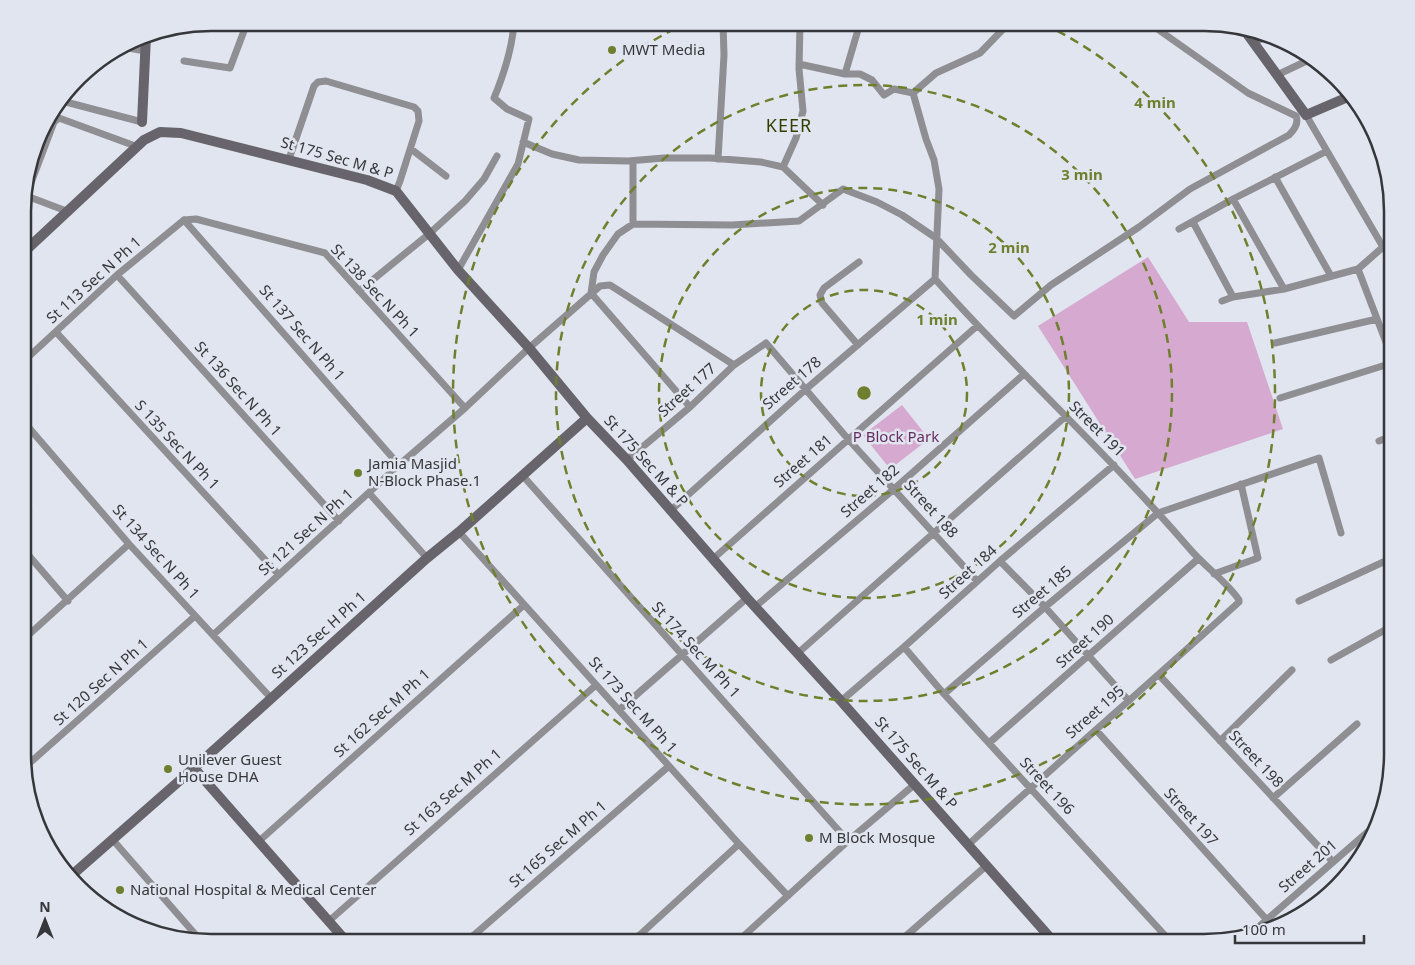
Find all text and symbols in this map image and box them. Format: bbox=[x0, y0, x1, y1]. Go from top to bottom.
place label: MWT Media bbox=[622, 39, 705, 59]
marker: MWT Media bbox=[606, 44, 618, 56]
text: 4 min bbox=[1134, 92, 1176, 112]
district label: KEER bbox=[766, 113, 812, 137]
street label: St 175 Sec M & P bbox=[279, 131, 396, 183]
text: 3 min bbox=[1061, 164, 1103, 184]
street label: St 113 Sec N Ph 1 bbox=[42, 231, 145, 327]
text: 2 min bbox=[988, 237, 1030, 257]
street label: St 138 Sec N Ph 1 bbox=[327, 239, 424, 341]
street label: St 137 Sec N Ph 1 bbox=[255, 280, 350, 385]
text: 1 min bbox=[916, 309, 958, 329]
street label: St 136 Sec N Ph 1 bbox=[191, 337, 287, 440]
street label: Street 178 bbox=[758, 351, 825, 413]
street label: Street 177 bbox=[653, 358, 720, 421]
centre of rings bbox=[855, 384, 873, 402]
street label: S 135 Sec N Ph 1 bbox=[131, 395, 224, 493]
street label: Street 191 bbox=[1065, 396, 1130, 461]
street label: St 175 Sec M & P bbox=[600, 410, 693, 510]
park label: P Block Park bbox=[853, 426, 939, 446]
street label: Street 181 bbox=[769, 429, 836, 491]
place label: Jamia Masjid N-Block Phase.1 bbox=[366, 453, 481, 490]
street label: Street 182 bbox=[836, 459, 903, 521]
marker: Jamia Masjid N-Block Phase.1 bbox=[352, 467, 364, 479]
street label: Street 188 bbox=[900, 475, 963, 542]
street label: St 121 Sec N Ph 1 bbox=[254, 483, 357, 579]
street label: St 134 Sec N Ph 1 bbox=[109, 500, 205, 603]
street label: Street 184 bbox=[934, 540, 1001, 603]
street label: Street 185 bbox=[1008, 561, 1075, 622]
street label: St 123 Sec H Ph 1 bbox=[267, 586, 370, 682]
street label: St 174 Sec M Ph 1 bbox=[648, 597, 745, 702]
street label: Street 190 bbox=[1051, 609, 1118, 672]
street label: St 120 Sec N Ph 1 bbox=[49, 633, 152, 729]
street label: St 173 Sec M Ph 1 bbox=[585, 652, 682, 757]
street label: St 162 Sec M Ph 1 bbox=[329, 664, 434, 761]
street label: Street 195 bbox=[1061, 680, 1128, 742]
street label: St 175 Sec M & P bbox=[871, 712, 963, 813]
street label: Street 198 bbox=[1225, 725, 1288, 791]
street label: St 163 Sec M Ph 1 bbox=[399, 743, 505, 839]
place label: Unilever Guest House DHA bbox=[178, 749, 282, 786]
street label: Street 196 bbox=[1016, 752, 1079, 818]
marker: Unilever Guest House DHA bbox=[162, 763, 174, 775]
street label: Street 197 bbox=[1160, 783, 1223, 850]
street label: St 165 Sec M Ph 1 bbox=[504, 795, 610, 891]
place label: M Block Mosque bbox=[819, 827, 935, 847]
marker: M Block Mosque bbox=[803, 832, 815, 844]
street label: Street 201 bbox=[1274, 834, 1341, 896]
place label: National Hospital & Medical Center bbox=[130, 879, 376, 899]
marker: National Hospital & Medical Center bbox=[114, 884, 126, 896]
north arrow bbox=[20, 895, 70, 945]
text: N bbox=[39, 897, 51, 916]
scale bar bbox=[1235, 912, 1364, 944]
text: 100 m bbox=[1242, 919, 1286, 939]

